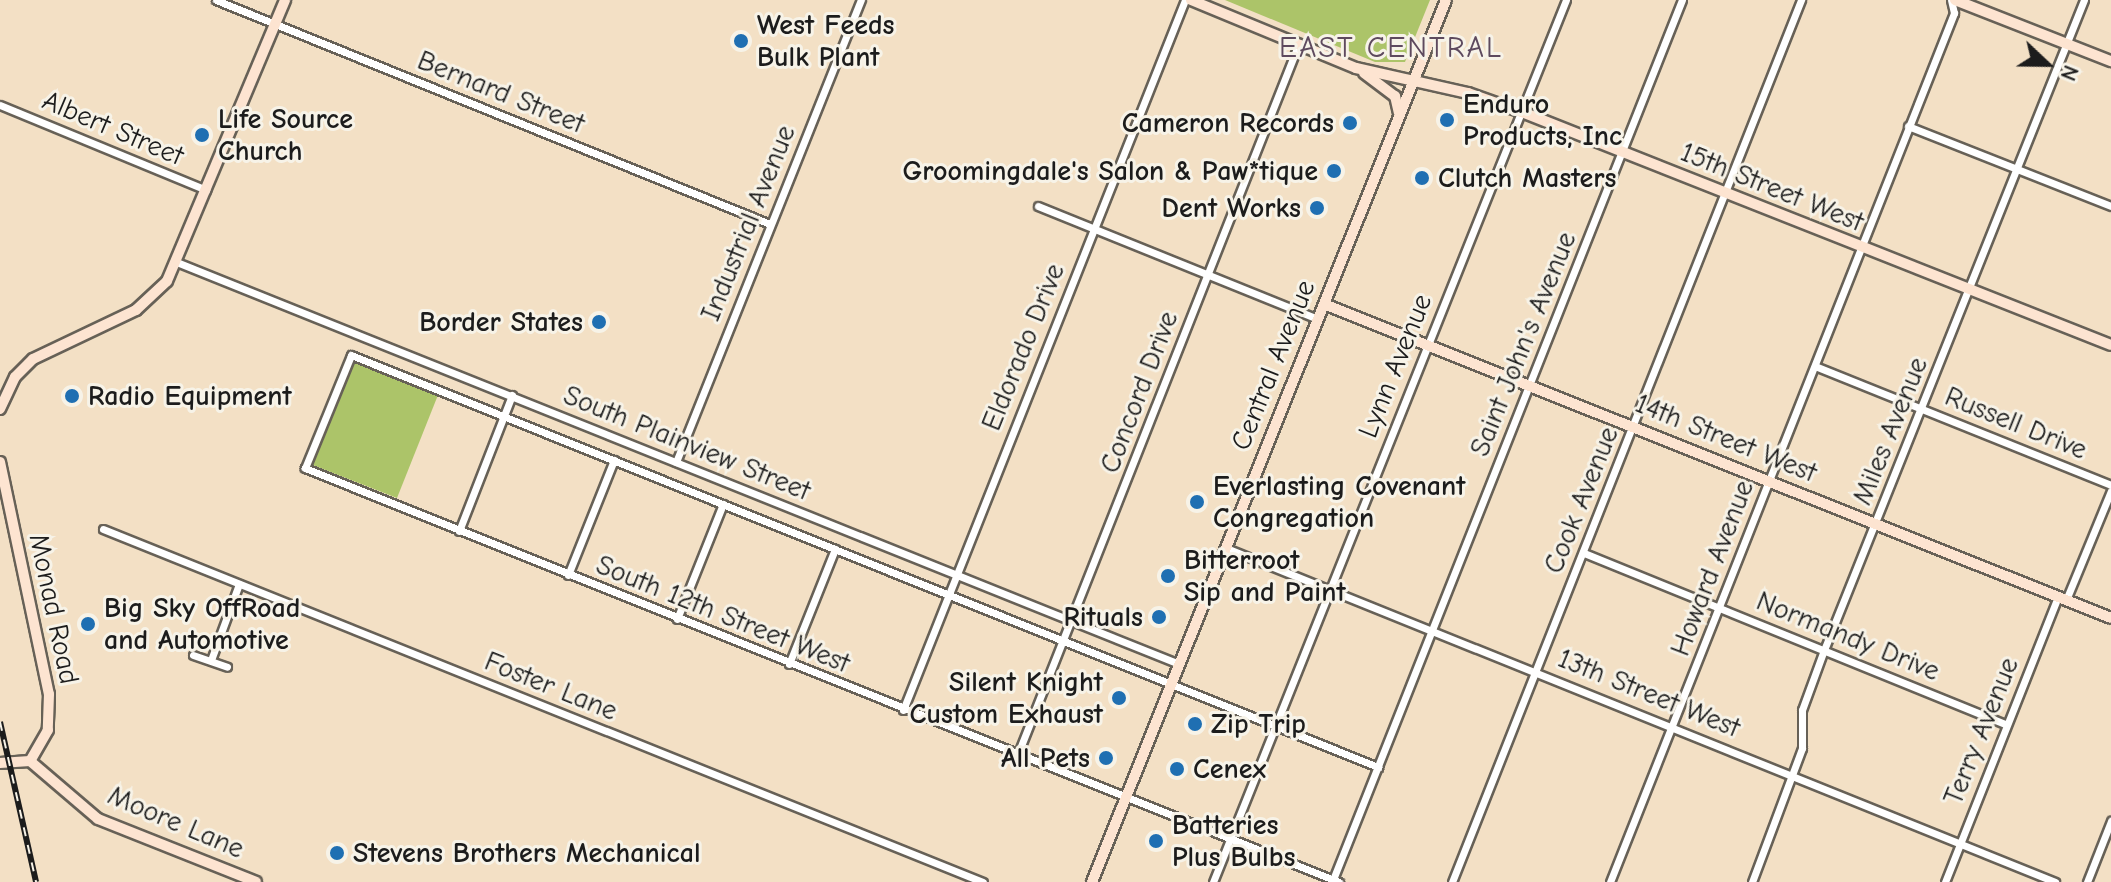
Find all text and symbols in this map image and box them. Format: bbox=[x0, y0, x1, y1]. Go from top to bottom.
place label: West Feeds Bulk Plant bbox=[757, 8, 894, 74]
north arrow bbox=[2007, 24, 2087, 104]
district label: EAST CENTRAL bbox=[1279, 30, 1503, 66]
marker: West Feeds Bulk Plant bbox=[732, 32, 750, 50]
street label: Bernard Street bbox=[413, 43, 589, 141]
text: N bbox=[2055, 61, 2084, 85]
street label: Albert Street bbox=[37, 83, 189, 173]
place label: Enduro Products, Inc bbox=[1463, 87, 1622, 153]
place label: Life Source Church bbox=[218, 102, 353, 168]
place label: Cameron Records bbox=[1122, 106, 1334, 140]
marker: Enduro Products, Inc bbox=[1438, 111, 1456, 129]
marker: Cameron Records bbox=[1341, 114, 1359, 132]
street label: Industrial Avenue bbox=[693, 120, 803, 326]
marker: Life Source Church bbox=[193, 126, 211, 144]
street label: 15th Street West bbox=[1676, 135, 1868, 239]
place label: Groomingdale's Salon & Paw*tique bbox=[902, 154, 1318, 188]
place label: Clutch Masters bbox=[1438, 161, 1616, 195]
marker: Groomingdale's Salon & Paw*tique bbox=[1325, 162, 1343, 180]
marker: Clutch Masters bbox=[1413, 169, 1431, 187]
place label: Dent Works bbox=[1162, 191, 1301, 225]
marker: Dent Works bbox=[1308, 199, 1326, 217]
street label: Saint John's Avenue bbox=[1463, 227, 1583, 461]
street label: Eldorado Drive bbox=[974, 259, 1072, 435]
street label: Central Avenue bbox=[1224, 275, 1322, 455]
street label: Lynn Avenue bbox=[1351, 289, 1439, 443]
place label: Border States bbox=[419, 305, 583, 339]
street label: Concord Drive bbox=[1093, 306, 1185, 478]
marker: Border States bbox=[590, 313, 608, 331]
street label: Miles Avenue bbox=[1845, 352, 1935, 510]
street label: South Plainview Street bbox=[559, 378, 815, 508]
place label: Radio Equipment bbox=[88, 379, 292, 413]
street label: Russell Drive bbox=[1940, 379, 2092, 467]
street label: 14th Street West bbox=[1630, 386, 1822, 490]
marker: Radio Equipment bbox=[63, 387, 81, 405]
street label: Cook Avenue bbox=[1536, 422, 1626, 578]
place label: Everlasting Covenant Congregation bbox=[1213, 469, 1465, 535]
street label: Howard Avenue bbox=[1663, 476, 1761, 660]
marker: Everlasting Covenant Congregation bbox=[1188, 493, 1206, 511]
street label: Monad Road bbox=[22, 531, 86, 687]
place label: Bitterroot Sip and Paint bbox=[1184, 543, 1346, 609]
street label: South 12th Street West bbox=[591, 548, 855, 680]
marker: Bitterroot Sip and Paint bbox=[1159, 567, 1177, 585]
street label: Normandy Drive bbox=[1752, 584, 1944, 688]
place label: Big Sky OffRoad and Automotive bbox=[104, 591, 300, 657]
place label: Rituals bbox=[1063, 600, 1143, 634]
marker: Rituals bbox=[1150, 608, 1168, 626]
marker: Big Sky OffRoad and Automotive bbox=[79, 615, 97, 633]
street label: 13th Street West bbox=[1553, 641, 1745, 745]
street label: Foster Lane bbox=[480, 644, 622, 728]
street label: Terry Avenue bbox=[1936, 652, 2026, 810]
place label: Silent Knight Custom Exhaust bbox=[910, 665, 1103, 731]
marker: Silent Knight Custom Exhaust bbox=[1110, 689, 1128, 707]
place label: Zip Trip bbox=[1211, 707, 1306, 741]
marker: Zip Trip bbox=[1186, 715, 1204, 733]
place label: All Pets bbox=[1001, 741, 1090, 775]
marker: All Pets bbox=[1097, 749, 1115, 767]
place label: Cenex bbox=[1193, 752, 1266, 786]
marker: Cenex bbox=[1168, 760, 1186, 778]
street label: Moore Lane bbox=[103, 778, 249, 866]
place label: Batteries Plus Bulbs bbox=[1172, 808, 1295, 874]
marker: Batteries Plus Bulbs bbox=[1147, 832, 1165, 850]
place label: Stevens Brothers Mechanical bbox=[353, 836, 701, 870]
marker: Stevens Brothers Mechanical bbox=[328, 844, 346, 862]

